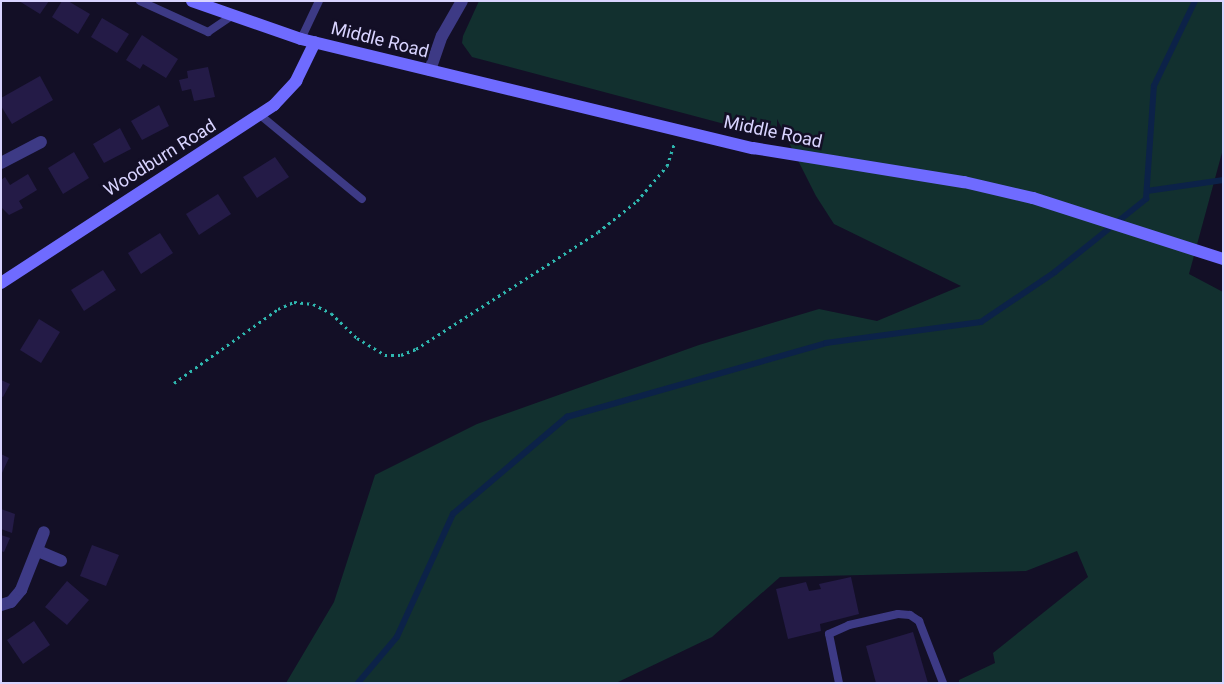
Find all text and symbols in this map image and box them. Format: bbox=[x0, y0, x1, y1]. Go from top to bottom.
street label: Middle Road bbox=[329, 17, 431, 63]
street label: Middle Road bbox=[722, 111, 824, 153]
street label: Woodburn Road bbox=[100, 115, 220, 201]

